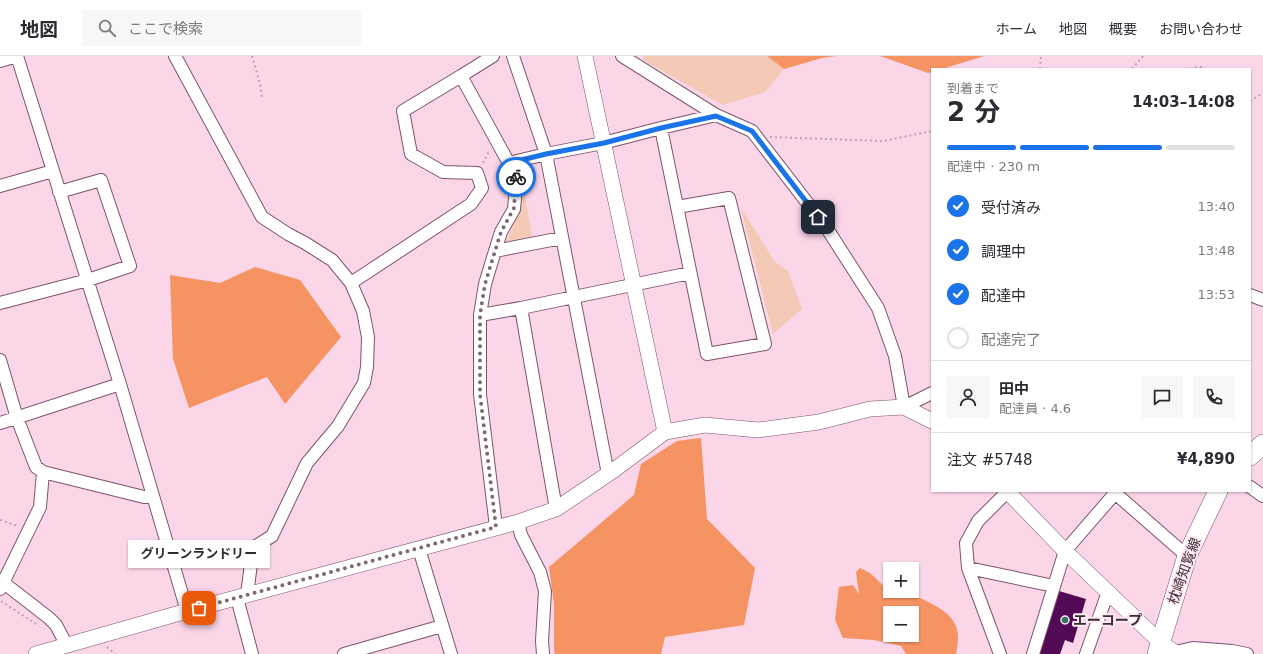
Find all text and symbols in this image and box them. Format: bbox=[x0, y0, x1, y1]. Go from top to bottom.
search box bbox=[82, 10, 362, 46]
icon: search bbox=[96, 17, 118, 39]
text: 地図 bbox=[20, 18, 58, 40]
text: ここで検索 bbox=[128, 20, 203, 38]
text: ホーム bbox=[995, 21, 1037, 37]
text: 地図 bbox=[1059, 21, 1087, 37]
text: 概要 bbox=[1109, 21, 1137, 37]
text: お問い合わせ bbox=[1159, 21, 1243, 37]
text: 到着まで bbox=[947, 81, 999, 96]
text: 14:03–14:08 bbox=[1132, 93, 1235, 111]
text: 2 分 bbox=[947, 97, 1000, 127]
courier bbox=[496, 157, 536, 197]
text: 配達中 · 230 m bbox=[947, 159, 1040, 174]
icon: bike bbox=[505, 166, 527, 188]
icon: check bbox=[947, 195, 969, 217]
text: 受付済み bbox=[981, 199, 1041, 217]
text: 13:40 bbox=[1198, 199, 1235, 214]
pin bbox=[801, 200, 835, 234]
icon: home bbox=[807, 206, 829, 228]
icon: check bbox=[947, 239, 969, 261]
text: 調理中 bbox=[981, 243, 1026, 261]
text: 13:48 bbox=[1198, 243, 1235, 258]
icon: check bbox=[947, 283, 969, 305]
text: 配達中 bbox=[981, 287, 1026, 305]
text: 13:53 bbox=[1198, 287, 1235, 302]
text: 配達完了 bbox=[981, 331, 1041, 349]
button: person bbox=[947, 376, 989, 418]
button: chat bbox=[1141, 376, 1183, 418]
button: phone bbox=[1193, 376, 1235, 418]
text: 田中 bbox=[999, 380, 1029, 398]
text: 配達員 · 4.6 bbox=[999, 401, 1071, 416]
text: ¥4,890 bbox=[1177, 450, 1235, 468]
text: 注文 #5748 bbox=[947, 451, 1033, 469]
street label: 枕崎知覧線 bbox=[1165, 535, 1203, 607]
callout: グリーンランドリー bbox=[128, 540, 270, 568]
text: グリーンランドリー bbox=[141, 546, 257, 561]
map controls bbox=[883, 562, 919, 642]
button: + bbox=[883, 562, 919, 598]
pin bbox=[182, 591, 216, 625]
icon: bag bbox=[188, 597, 210, 619]
button: − bbox=[883, 606, 919, 642]
place label: エーコープ bbox=[1073, 612, 1142, 628]
marker: エーコープ bbox=[1060, 615, 1070, 625]

